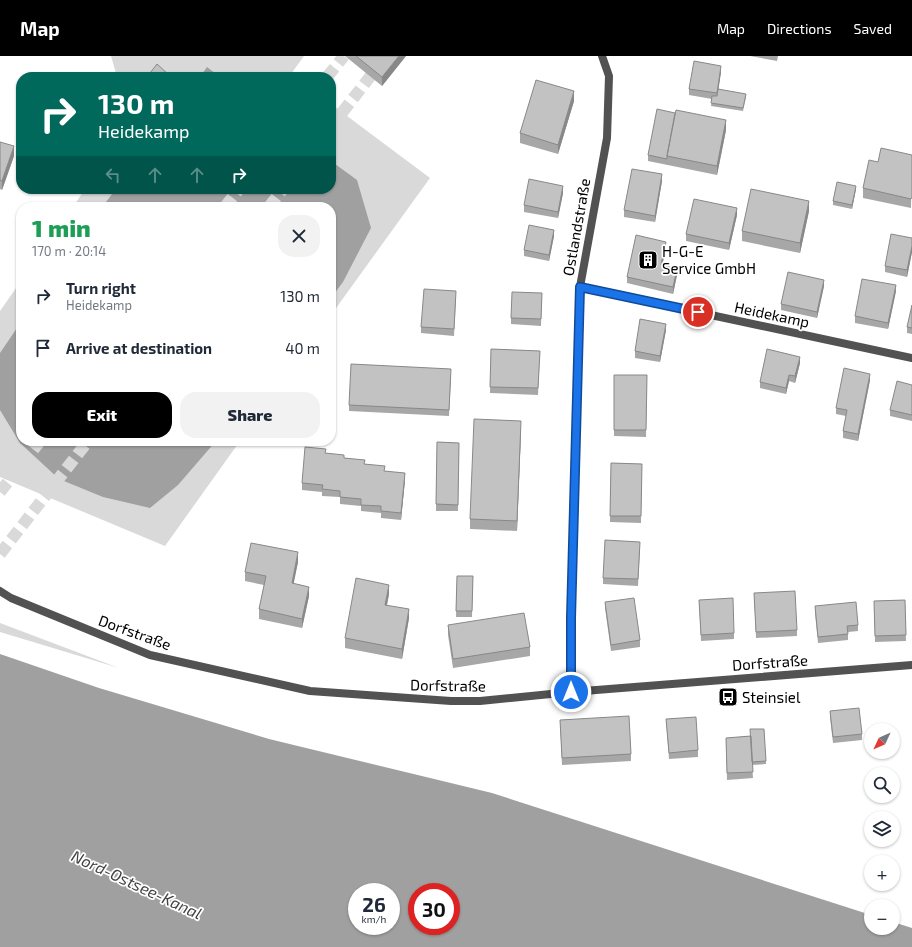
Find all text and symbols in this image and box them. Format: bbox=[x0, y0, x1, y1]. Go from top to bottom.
text: Map bbox=[20, 17, 60, 40]
text: Map bbox=[717, 20, 745, 37]
text: Directions bbox=[767, 20, 832, 37]
text: Saved bbox=[854, 20, 892, 37]
text: 130 m bbox=[98, 86, 174, 120]
icon: right bbox=[32, 88, 84, 140]
text: Heidekamp bbox=[98, 120, 189, 142]
icon: left bbox=[102, 164, 124, 186]
icon: ahead bbox=[144, 164, 166, 186]
icon: ahead bbox=[186, 164, 208, 186]
icon: right bbox=[228, 164, 250, 186]
street label: Ostlandstraße bbox=[559, 177, 593, 277]
text: 1 min bbox=[32, 213, 91, 242]
button: close bbox=[278, 215, 320, 257]
place label: H-G-E Service GmbH bbox=[662, 242, 756, 277]
text: 170 m · 20:14 bbox=[32, 243, 106, 259]
building icon: H-G-E Service GmbH bbox=[637, 249, 659, 271]
text: Turn right bbox=[66, 279, 136, 297]
icon: right bbox=[32, 285, 54, 307]
text: 130 m bbox=[280, 287, 320, 305]
pin bbox=[681, 295, 715, 329]
text: Heidekamp bbox=[66, 297, 132, 313]
street label: Heidekamp bbox=[733, 297, 811, 331]
icon: arrive bbox=[687, 301, 709, 323]
icon: arrive bbox=[32, 337, 54, 359]
text: Arrive at destination bbox=[66, 339, 212, 357]
text: 40 m bbox=[285, 339, 320, 357]
button: Exit bbox=[32, 392, 172, 438]
button: Share bbox=[180, 392, 320, 438]
street label: Dorfstraße bbox=[96, 611, 174, 653]
street label: Dorfstraße bbox=[731, 650, 809, 674]
position arrow bbox=[550, 671, 592, 713]
street label: Dorfstraße bbox=[410, 675, 486, 695]
bus stop icon: Steinsiel bbox=[717, 686, 739, 708]
place label: Steinsiel bbox=[742, 688, 801, 706]
north arrow bbox=[864, 723, 900, 759]
map controls bbox=[864, 723, 900, 935]
button: search bbox=[864, 767, 900, 803]
button: layers bbox=[864, 811, 900, 847]
water label: Nord-Ostsee-Kanal bbox=[69, 845, 205, 923]
button: + bbox=[864, 855, 900, 891]
speed limit sign: 30 bbox=[408, 883, 460, 935]
text: 26 bbox=[362, 892, 386, 916]
button: − bbox=[864, 899, 900, 935]
text: km/h bbox=[362, 913, 386, 925]

